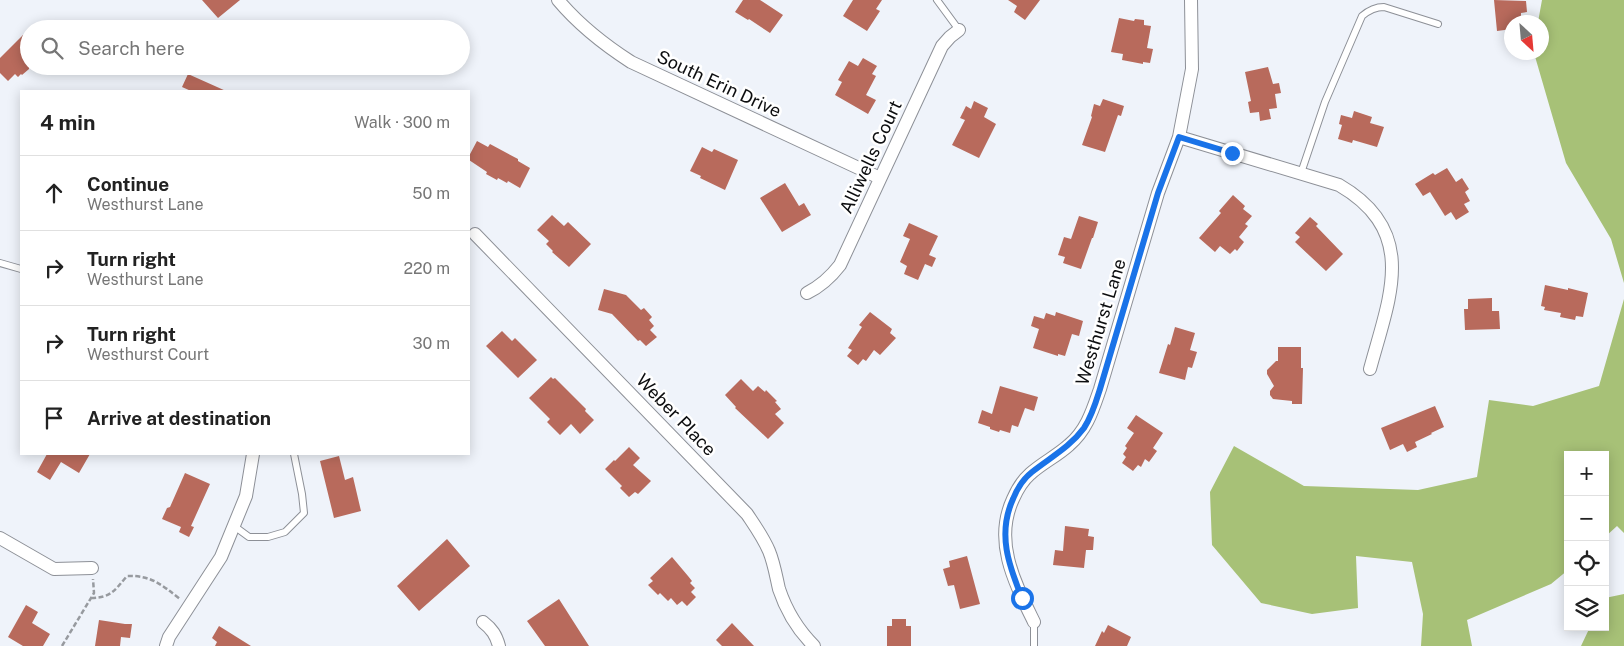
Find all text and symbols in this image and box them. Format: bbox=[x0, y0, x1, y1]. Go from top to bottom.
north arrow bbox=[1504, 15, 1549, 60]
search box bbox=[20, 20, 470, 75]
icon: search bbox=[38, 34, 66, 62]
text: Search here bbox=[78, 37, 185, 59]
street label: South Erin Drive bbox=[654, 46, 785, 122]
street label: Alliwells Court bbox=[835, 97, 906, 217]
text: 4 min bbox=[40, 110, 95, 135]
text: Walk · 300 m bbox=[354, 113, 450, 132]
route end bbox=[1221, 142, 1244, 165]
text: Continue bbox=[87, 173, 169, 195]
icon: ahead bbox=[40, 179, 68, 207]
text: 50 m bbox=[412, 184, 450, 203]
text: Westhurst Lane bbox=[87, 195, 204, 214]
text: Turn right bbox=[87, 248, 176, 270]
icon: right bbox=[40, 254, 68, 282]
street label: Westhurst Lane bbox=[1071, 256, 1130, 388]
text: 220 m bbox=[403, 259, 450, 278]
text: Westhurst Lane bbox=[87, 270, 204, 289]
text: Turn right bbox=[87, 323, 176, 345]
icon: right bbox=[40, 329, 68, 357]
text: 30 m bbox=[413, 334, 450, 353]
text: Westhurst Court bbox=[87, 345, 209, 364]
street label: Weber Place bbox=[632, 369, 721, 460]
icon: arrive bbox=[40, 404, 68, 432]
text: Arrive at destination bbox=[87, 407, 271, 429]
map controls bbox=[1564, 451, 1609, 631]
button: + bbox=[1564, 451, 1609, 496]
button: − bbox=[1564, 496, 1609, 541]
button: locate bbox=[1564, 541, 1609, 586]
button: layers bbox=[1564, 586, 1609, 631]
route start bbox=[1011, 587, 1034, 610]

